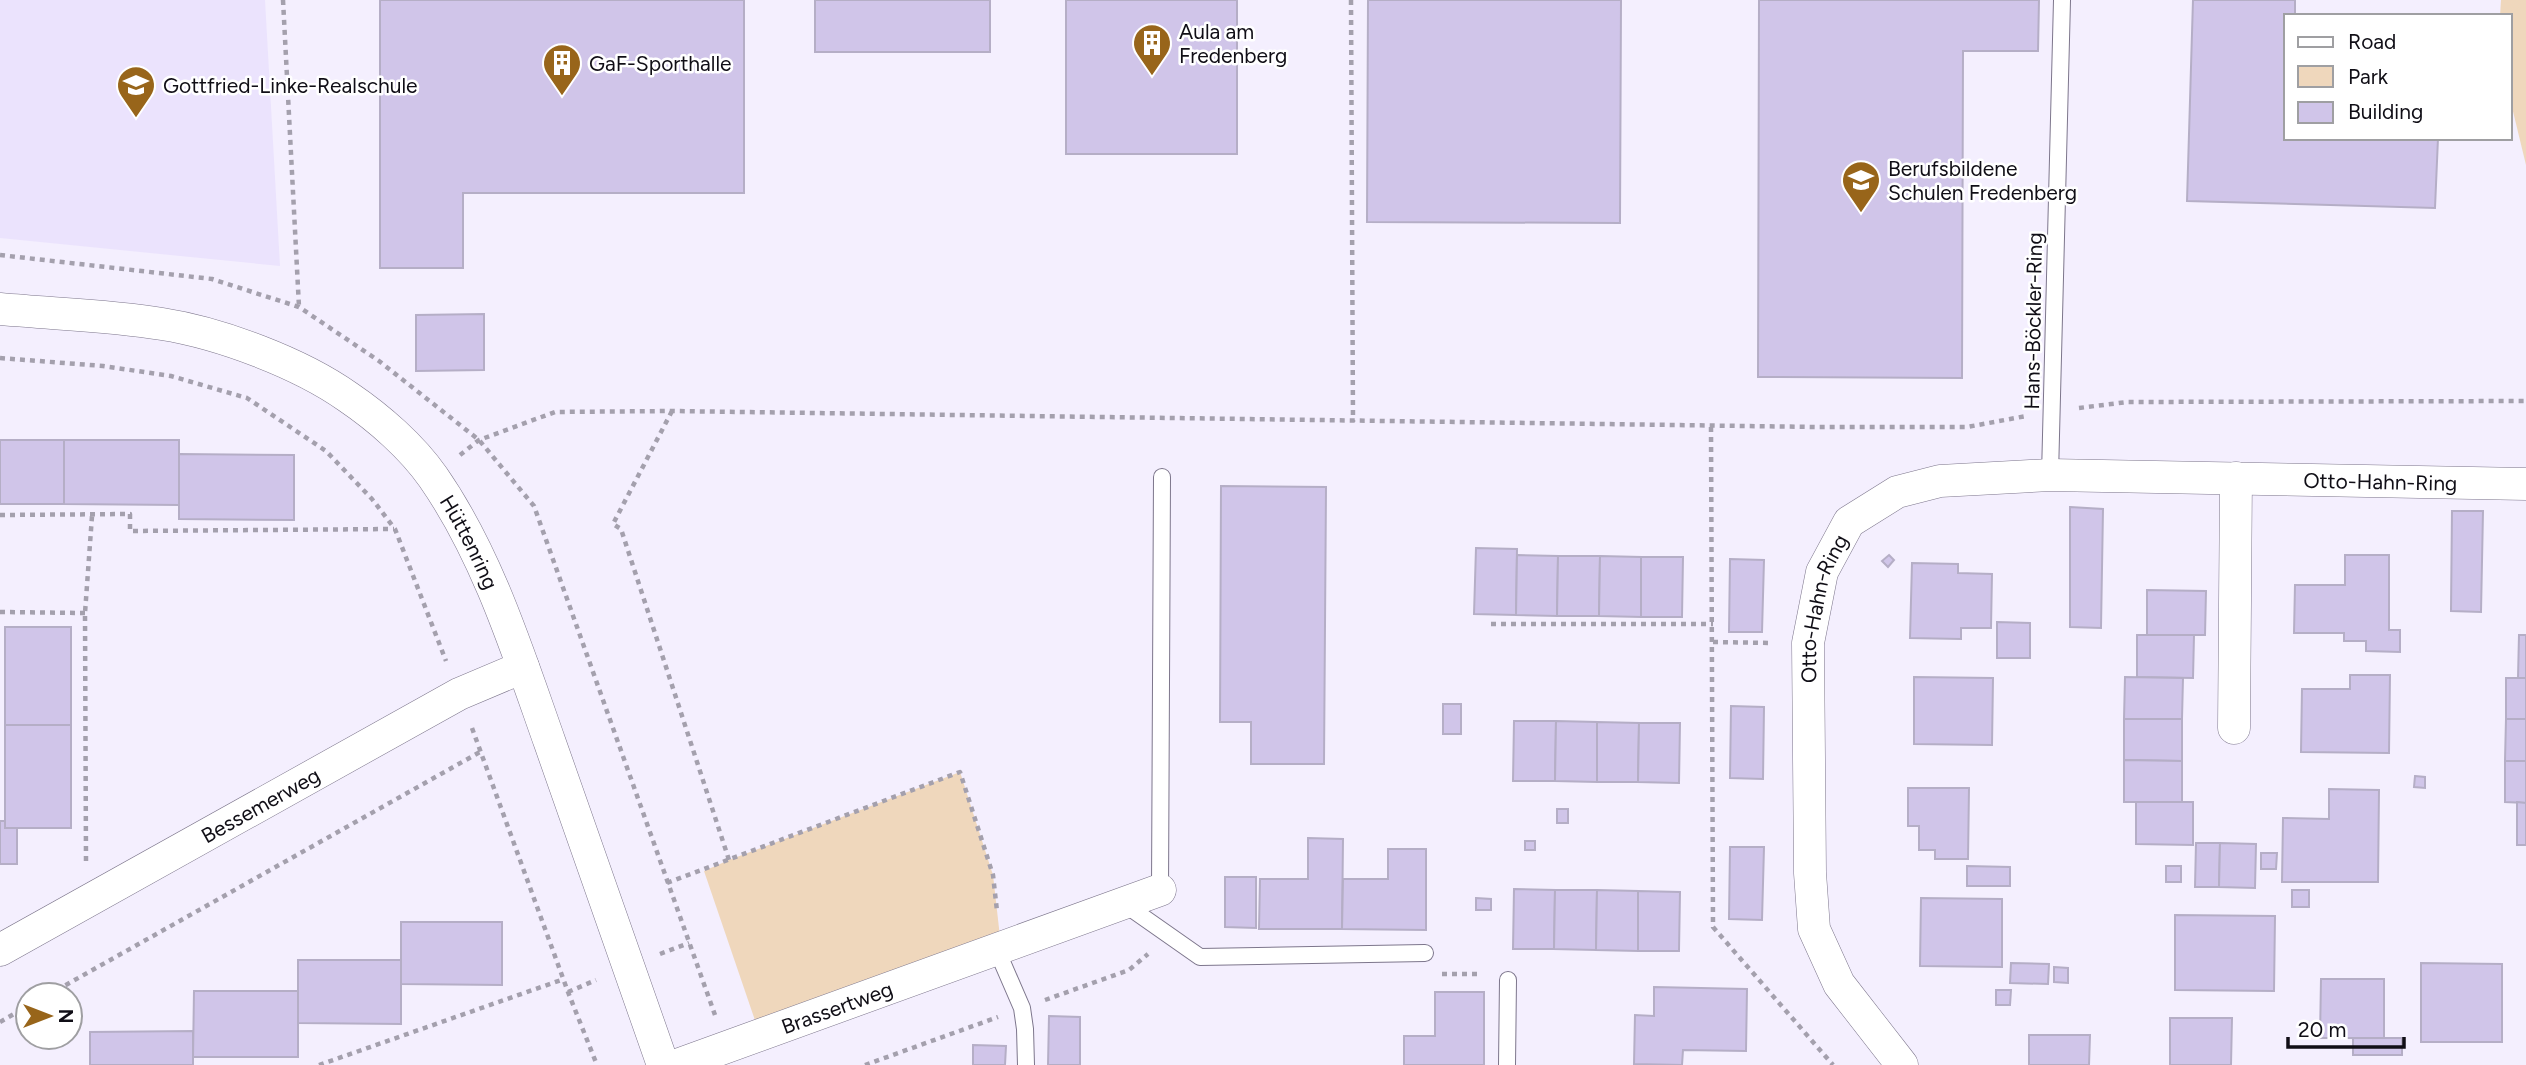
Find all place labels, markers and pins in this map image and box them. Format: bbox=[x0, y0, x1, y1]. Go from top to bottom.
place label: Aula am Fredenberg bbox=[1179, 19, 1287, 68]
building icon: Aula am Fredenberg bbox=[1131, 22, 1173, 77]
building icon: GaF-Sporthalle bbox=[541, 42, 583, 97]
place label: GaF-Sporthalle bbox=[589, 51, 732, 76]
school or university icon: Gottfried-Linke-Realschule bbox=[115, 64, 157, 119]
place label: Gottfried-Linke-Realschule bbox=[163, 73, 418, 98]
place label: Berufsbildene Schulen Fredenberg bbox=[1888, 156, 2077, 205]
school or university icon: Berufsbildene Schulen Fredenberg bbox=[1840, 159, 1882, 214]

